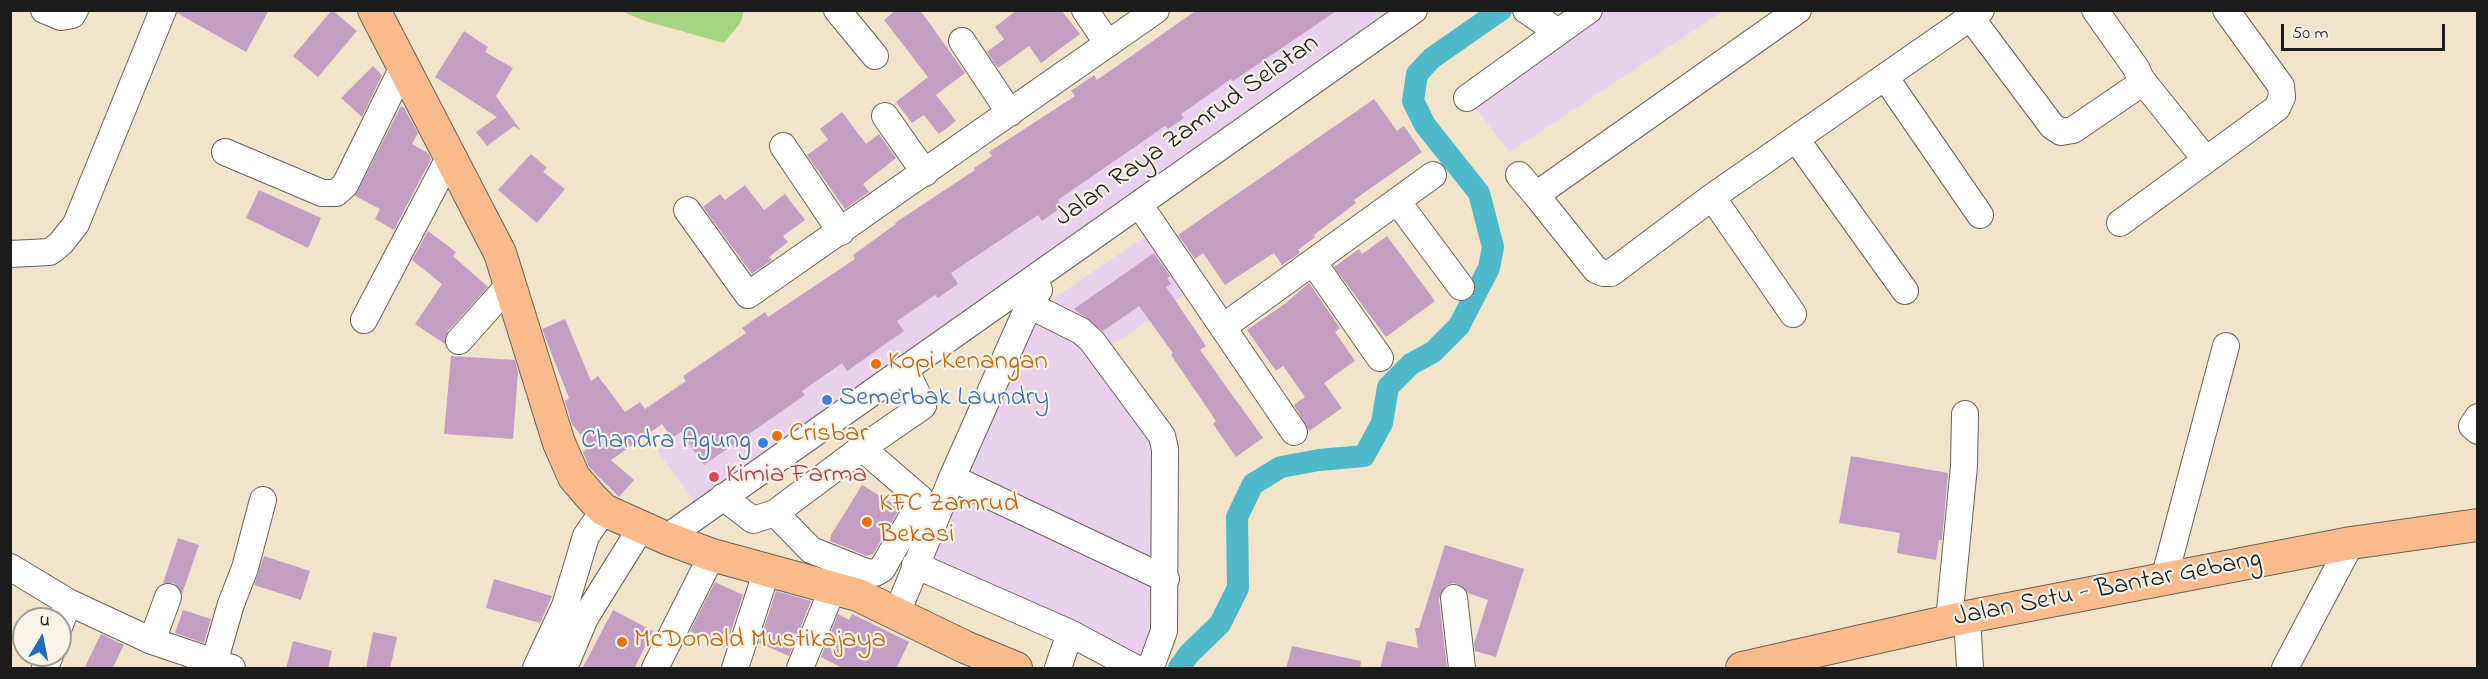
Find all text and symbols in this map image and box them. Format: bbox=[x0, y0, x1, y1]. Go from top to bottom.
scale bar bbox=[2284, 12, 2448, 50]
text: 50 m bbox=[2292, 21, 2329, 47]
street label: Jalan Raya Zamrud Selatan bbox=[1050, 28, 1326, 236]
place label: Kopi Kenangan bbox=[888, 348, 1048, 380]
marker: Kopi Kenangan bbox=[869, 357, 883, 371]
place label: Semerbak Laundry bbox=[839, 384, 1049, 416]
marker: Semerbak Laundry bbox=[820, 393, 834, 407]
place label: Crisbar bbox=[789, 420, 868, 452]
place label: Chandra Agung bbox=[581, 427, 751, 459]
marker: Crisbar bbox=[770, 429, 784, 443]
marker: Chandra Agung bbox=[756, 436, 770, 450]
place label: Kimia Farma bbox=[726, 461, 867, 493]
marker: Kimia Farma bbox=[707, 470, 721, 484]
place label: KFC Zamrud Bekasi bbox=[879, 490, 1019, 553]
marker: KFC Zamrud Bekasi bbox=[860, 515, 874, 529]
street label: Jalan Setu - Bantar Gebang bbox=[1951, 544, 2265, 636]
north arrow bbox=[12, 607, 72, 667]
text: U bbox=[38, 609, 52, 634]
place label: McDonald Mustikajaya bbox=[634, 626, 886, 658]
marker: McDonald Mustikajaya bbox=[615, 635, 629, 649]

